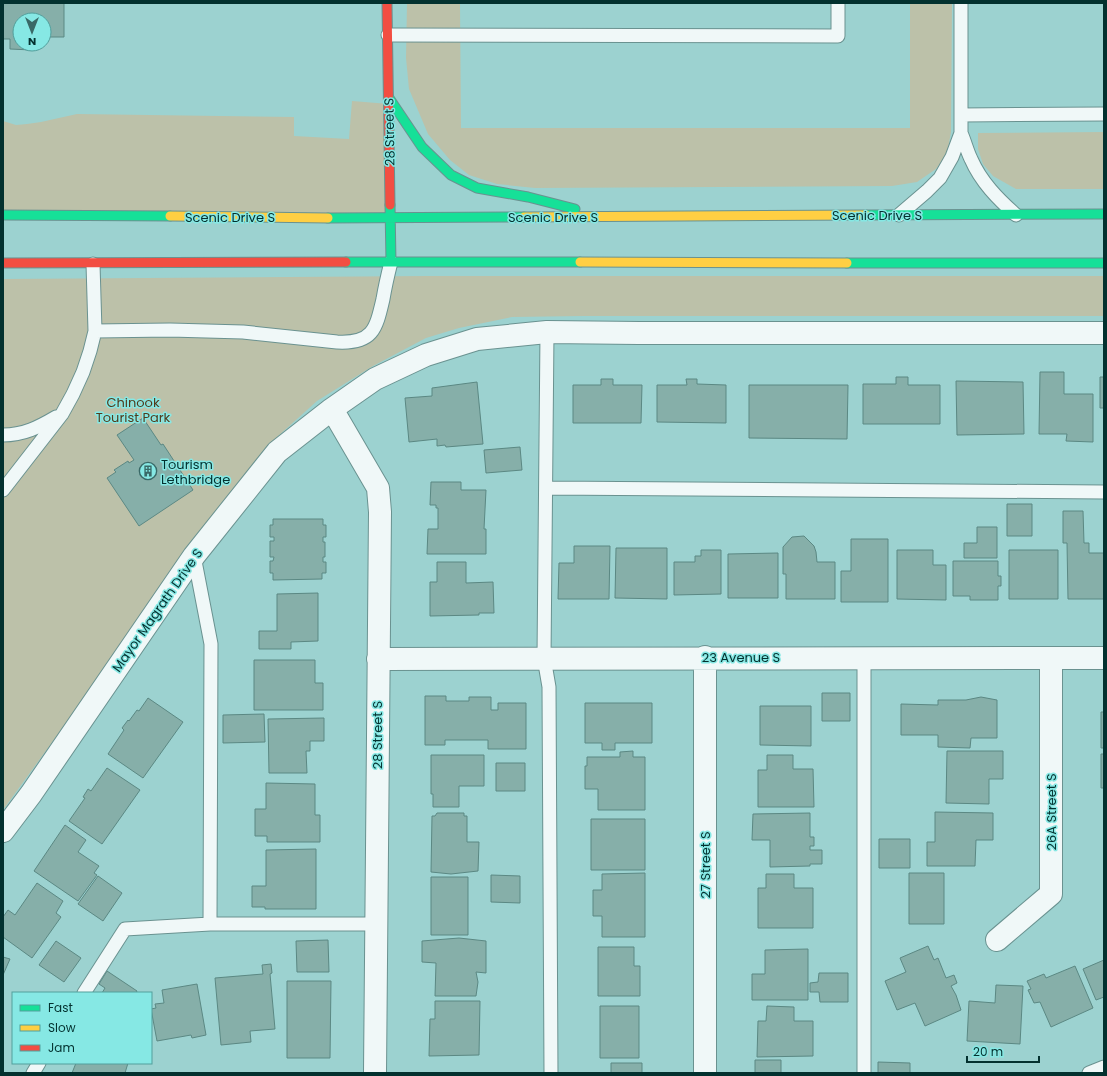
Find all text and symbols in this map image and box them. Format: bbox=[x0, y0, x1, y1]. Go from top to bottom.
north arrow bbox=[12, 12, 52, 52]
text: N bbox=[28, 34, 36, 50]
street label: 28 Street S bbox=[379, 98, 400, 166]
street label: Scenic Drive S bbox=[832, 206, 922, 225]
street label: Scenic Drive S bbox=[185, 208, 275, 227]
street label: Scenic Drive S bbox=[508, 208, 598, 227]
park label: Chinook Tourist Park bbox=[96, 393, 171, 427]
place label: Tourism Lethbridge bbox=[161, 455, 230, 489]
building icon: Tourism Lethbridge bbox=[138, 461, 158, 481]
street label: Mayor Magrath Drive S bbox=[108, 545, 207, 676]
street label: 23 Avenue S bbox=[702, 648, 780, 667]
street label: 28 Street S bbox=[368, 701, 387, 769]
street label: 26A Street S bbox=[1042, 773, 1061, 851]
street label: 27 Street S bbox=[696, 831, 715, 899]
legend bbox=[12, 992, 152, 1064]
text: Fast bbox=[48, 999, 73, 1016]
text: Slow bbox=[48, 1019, 76, 1036]
scale bar bbox=[967, 1038, 1039, 1064]
text: Jam bbox=[48, 1039, 75, 1056]
text: 20 m bbox=[973, 1043, 1003, 1060]

